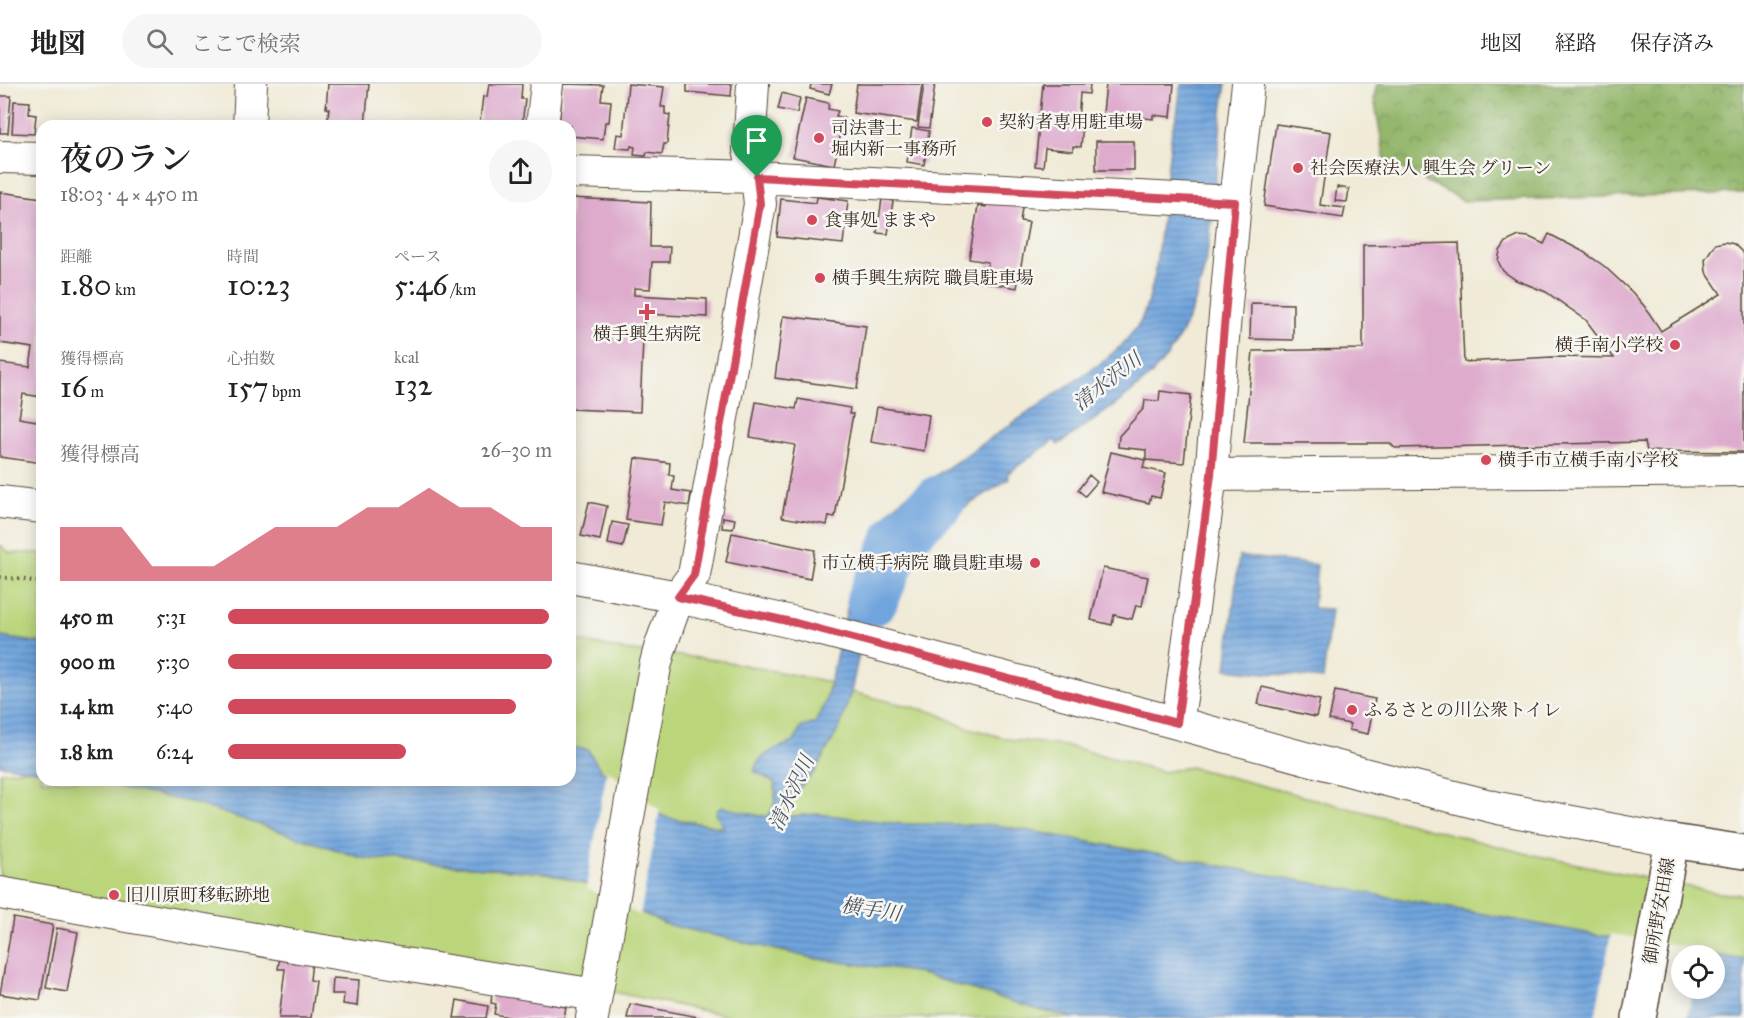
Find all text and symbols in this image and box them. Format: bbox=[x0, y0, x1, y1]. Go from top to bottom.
search box bbox=[122, 14, 542, 68]
icon: search bbox=[143, 25, 176, 58]
text: 地図 bbox=[30, 26, 86, 61]
text: ここで検索 bbox=[191, 30, 301, 57]
text: 地図 bbox=[1480, 30, 1522, 56]
text: 経路 bbox=[1555, 30, 1597, 56]
text: 保存済み bbox=[1630, 30, 1714, 56]
place label: 契約者専用駐車場 bbox=[999, 111, 1143, 133]
pin bbox=[731, 115, 782, 177]
marker: 契約者専用駐車場 bbox=[980, 115, 994, 129]
place label: 司法書士 堀内新一事務所 bbox=[831, 117, 957, 160]
icon: arrive bbox=[740, 124, 773, 157]
marker: 司法書士 堀内新一事務所 bbox=[812, 131, 826, 145]
text: 夜のラン bbox=[60, 139, 192, 179]
button: share bbox=[489, 140, 552, 203]
place label: 社会医療法人 興生会 グリーン bbox=[1310, 157, 1551, 179]
marker: 社会医療法人 興生会 グリーン bbox=[1291, 161, 1305, 175]
text: 18:03 · 4 × 450 m bbox=[60, 182, 198, 206]
place label: 食事処 ままや bbox=[824, 209, 936, 231]
marker: 食事処 ままや bbox=[805, 213, 819, 227]
text: 距離 bbox=[60, 247, 92, 266]
text: 時間 bbox=[227, 247, 259, 266]
text: ペース bbox=[394, 247, 441, 266]
text: 1.80 bbox=[60, 267, 112, 303]
text: 10:23 bbox=[227, 267, 291, 303]
text: 5:46 bbox=[394, 267, 448, 303]
place label: 横手興生病院 職員駐車場 bbox=[832, 267, 1034, 289]
marker: 横手興生病院 職員駐車場 bbox=[813, 271, 827, 285]
text: km bbox=[112, 280, 136, 299]
text: /km bbox=[448, 280, 476, 299]
marker: 横手興生病院 bbox=[638, 303, 656, 321]
place label: 横手興生病院 bbox=[593, 323, 701, 345]
place label: 横手南小学校 bbox=[1555, 334, 1663, 356]
marker: 横手南小学校 bbox=[1668, 338, 1682, 352]
water label: 清水沢川 bbox=[1068, 346, 1147, 415]
text: kcal bbox=[394, 348, 419, 367]
text: 獲得標高 bbox=[60, 349, 124, 368]
text: 心拍数 bbox=[227, 349, 275, 368]
text: 132 bbox=[394, 367, 433, 403]
text: 16 bbox=[60, 369, 87, 405]
text: 157 bbox=[227, 369, 269, 405]
text: m bbox=[87, 382, 104, 401]
text: bpm bbox=[269, 382, 301, 401]
text: 26–30 m bbox=[481, 438, 552, 462]
text: 獲得標高 bbox=[60, 442, 140, 466]
place label: 横手市立横手南小学校 bbox=[1498, 449, 1678, 471]
marker: 横手市立横手南小学校 bbox=[1479, 453, 1493, 467]
place label: 市立横手病院 職員駐車場 bbox=[821, 552, 1023, 574]
marker: 市立横手病院 職員駐車場 bbox=[1028, 556, 1042, 570]
text: 450 m bbox=[60, 605, 113, 629]
text: 5:31 bbox=[156, 605, 186, 629]
text: 900 m bbox=[60, 650, 115, 674]
text: 5:30 bbox=[156, 650, 190, 674]
text: 1.4 km bbox=[60, 695, 114, 719]
text: 5:40 bbox=[156, 695, 193, 719]
place label: ふるさとの川公衆トイレ bbox=[1364, 699, 1561, 721]
marker: ふるさとの川公衆トイレ bbox=[1345, 703, 1359, 717]
text: 1.8 km bbox=[60, 740, 113, 764]
text: 6:24 bbox=[156, 740, 192, 764]
water label: 清水沢川 bbox=[763, 750, 820, 834]
street label: 御所野安田線 bbox=[1639, 856, 1679, 966]
place label: 旧川原町移転跡地 bbox=[126, 884, 270, 906]
marker: 旧川原町移転跡地 bbox=[107, 888, 121, 902]
water label: 横手川 bbox=[839, 892, 904, 926]
map controls bbox=[1671, 945, 1725, 999]
button: locate bbox=[1671, 945, 1725, 999]

